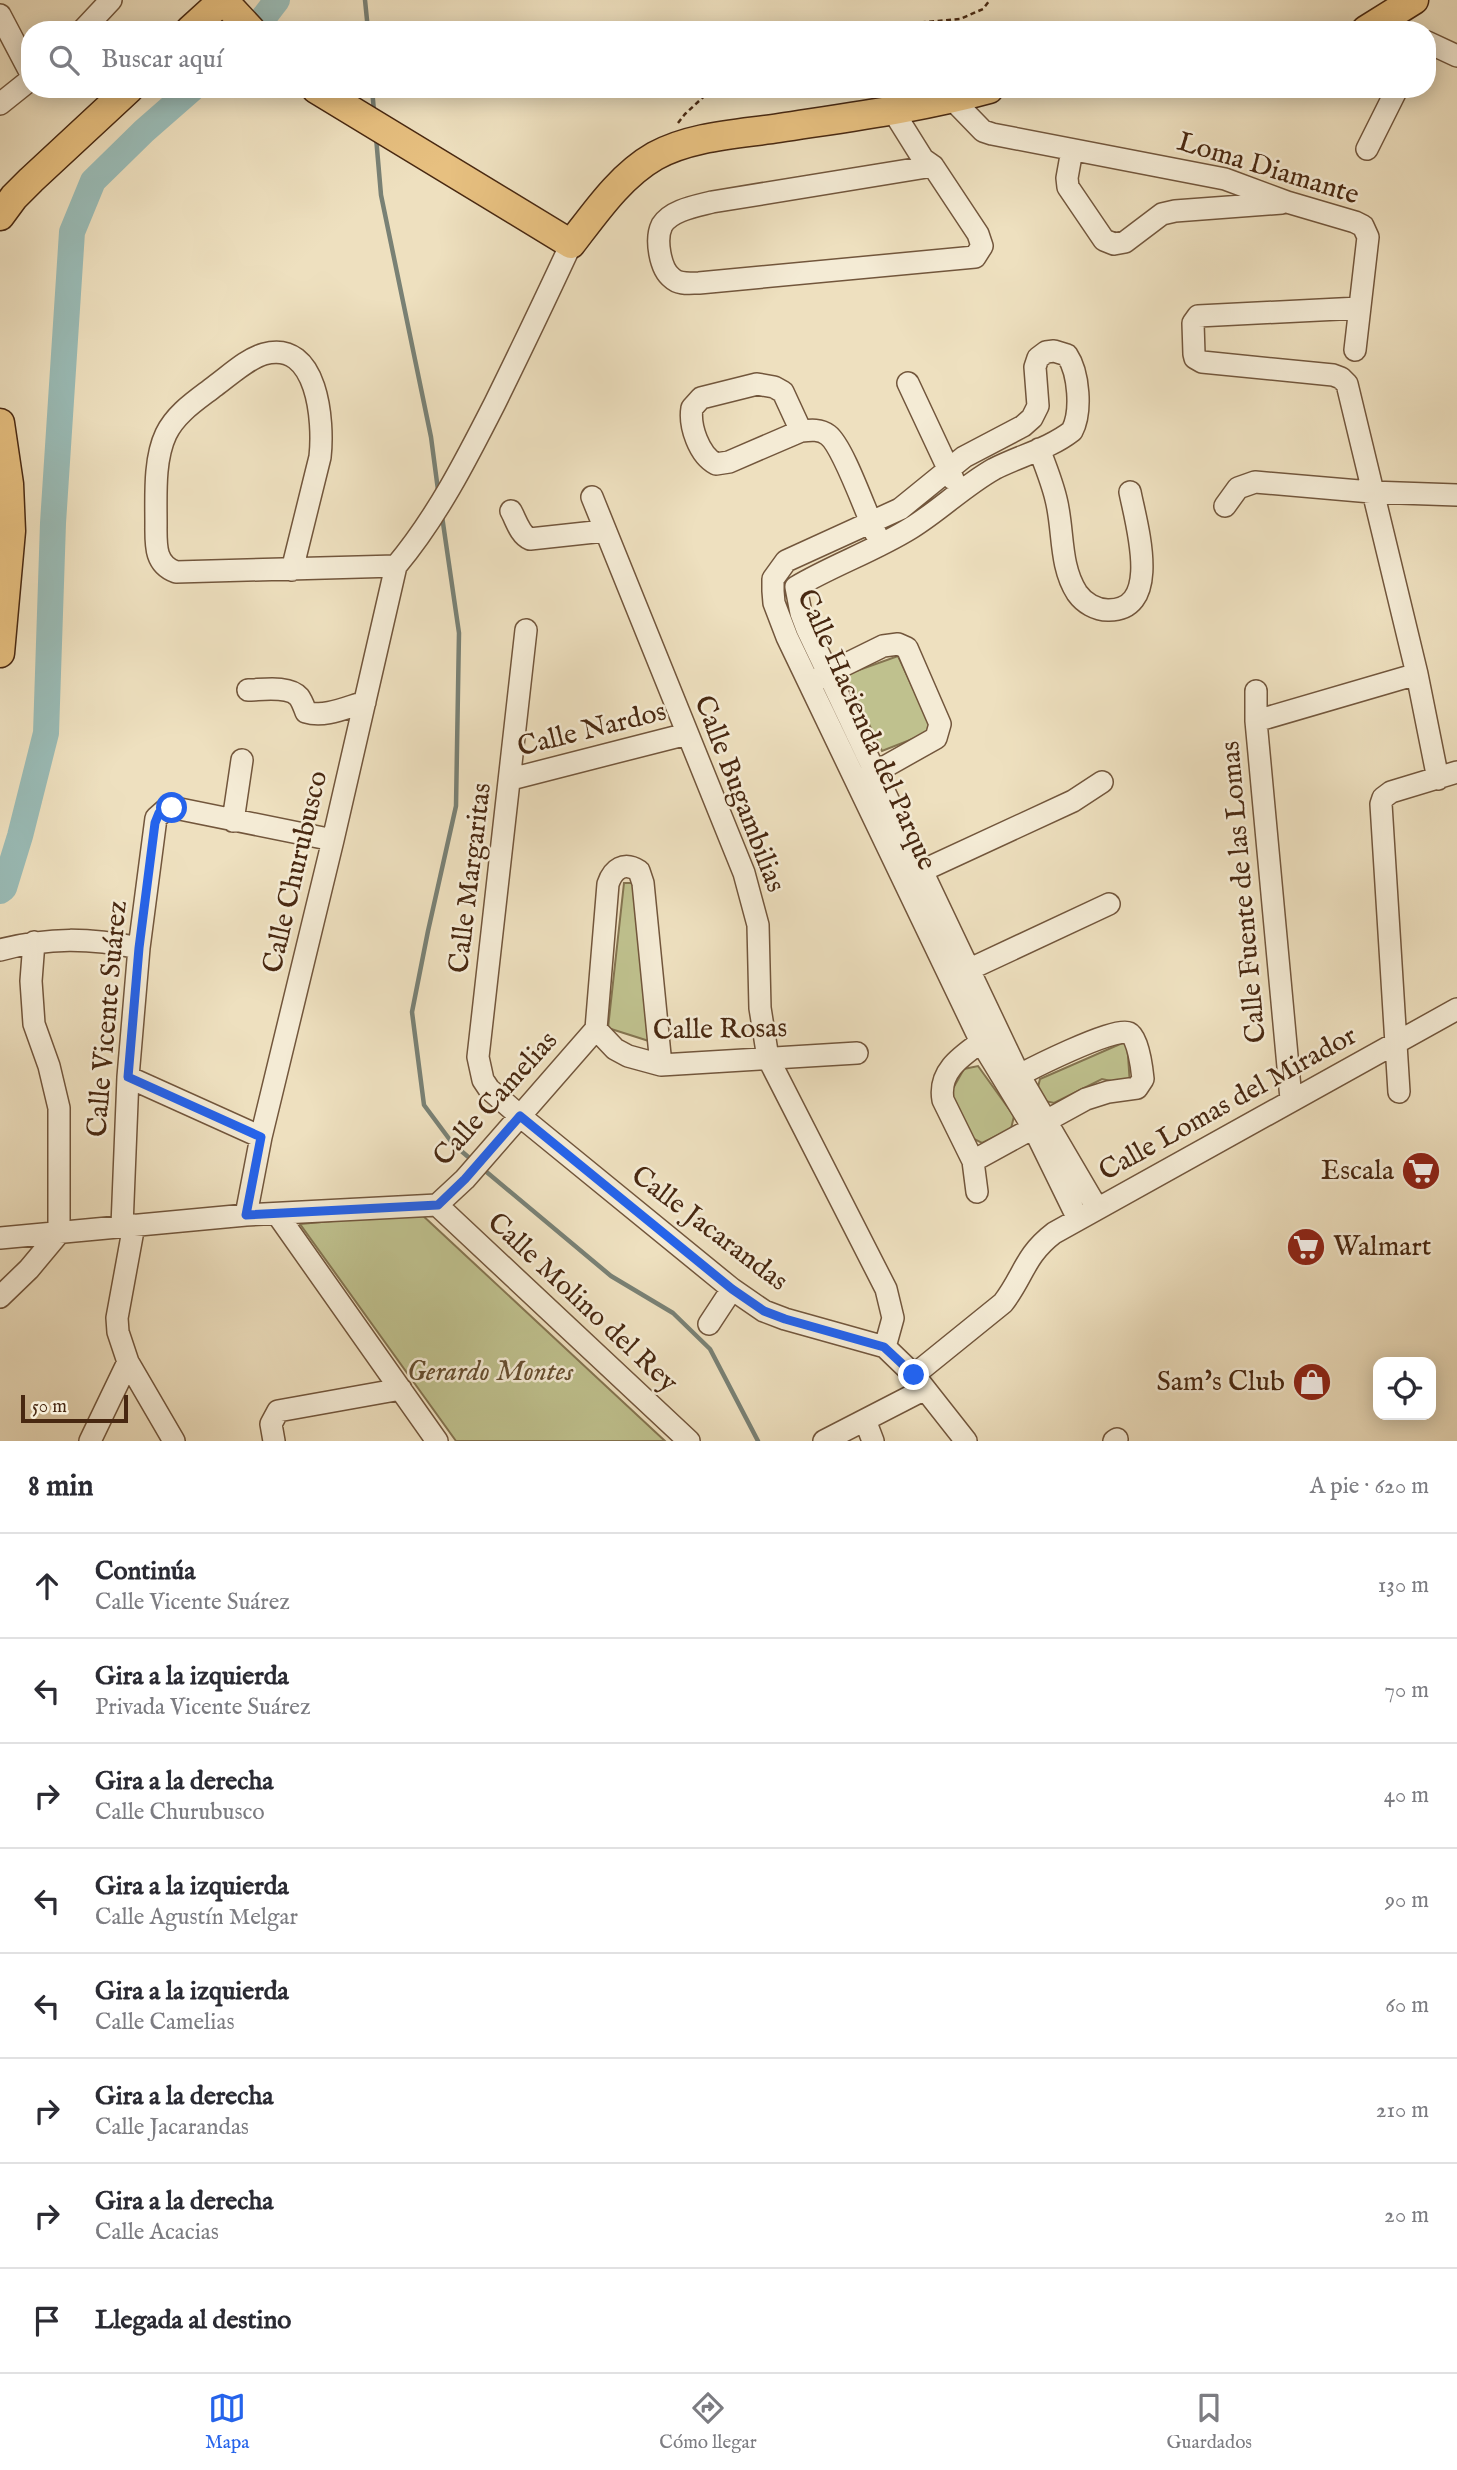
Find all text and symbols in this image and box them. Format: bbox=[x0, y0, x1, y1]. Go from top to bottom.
search box bbox=[21, 21, 1436, 98]
icon: search bbox=[45, 41, 83, 79]
text: Buscar aquí bbox=[101, 43, 223, 76]
street label: Loma Diamante bbox=[1173, 125, 1363, 213]
street label: Calle Hacienda del Parque bbox=[788, 584, 944, 876]
street label: Calle Bugambilias bbox=[685, 691, 793, 897]
street label: Calle Nardos bbox=[514, 695, 670, 765]
street label: Calle Fuente de las Lomas bbox=[1213, 739, 1275, 1045]
street label: Calle Churubusco bbox=[256, 767, 336, 977]
street label: Calle Margaritas bbox=[442, 781, 500, 975]
route start bbox=[156, 792, 187, 823]
street label: Calle Vicente Suárez bbox=[80, 899, 136, 1139]
street label: Calle Rosas bbox=[653, 1011, 787, 1049]
street label: Calle Lomas del Mirador bbox=[1093, 1019, 1363, 1189]
street label: Calle Camelias bbox=[426, 1024, 566, 1174]
supermarket icon: Escala bbox=[1400, 1150, 1442, 1192]
place label: Escala bbox=[1321, 1154, 1395, 1189]
street label: Calle Jacarandas bbox=[624, 1159, 794, 1299]
street label: Calle Molino del Rey bbox=[479, 1206, 685, 1400]
supermarket icon: Walmart bbox=[1285, 1226, 1327, 1268]
place label: Walmart bbox=[1333, 1230, 1432, 1265]
park label: Gerardo Montes bbox=[407, 1355, 574, 1390]
map controls bbox=[1373, 1357, 1436, 1420]
button: locate bbox=[1373, 1357, 1436, 1420]
route end bbox=[898, 1359, 929, 1390]
shop icon: Sam's Club bbox=[1291, 1361, 1333, 1403]
place label: Sam's Club bbox=[1156, 1365, 1285, 1400]
scale bar bbox=[21, 1392, 128, 1424]
text: 50 m bbox=[32, 1395, 67, 1419]
text: 8 min bbox=[28, 1468, 94, 1506]
text: A pie · 620 m bbox=[1310, 1472, 1429, 1501]
text: Continúa bbox=[95, 1555, 196, 1588]
icon: ahead bbox=[28, 1567, 66, 1605]
text: 130 m bbox=[1378, 1571, 1429, 1600]
text: Calle Vicente Suárez bbox=[95, 1588, 290, 1617]
text: Gira a la izquierda bbox=[95, 1660, 289, 1693]
icon: left bbox=[28, 1672, 66, 1710]
text: 70 m bbox=[1384, 1676, 1429, 1705]
text: Privada Vicente Suárez bbox=[95, 1693, 311, 1722]
text: Gira a la derecha bbox=[95, 1765, 274, 1798]
icon: right bbox=[28, 1777, 66, 1815]
text: 40 m bbox=[1384, 1781, 1429, 1810]
text: Calle Churubusco bbox=[95, 1798, 265, 1827]
text: Gira a la izquierda bbox=[95, 1870, 289, 1903]
icon: left bbox=[28, 1882, 66, 1920]
text: 90 m bbox=[1385, 1886, 1429, 1915]
text: Calle Agustín Melgar bbox=[95, 1903, 298, 1932]
text: Gira a la izquierda bbox=[95, 1975, 289, 2008]
icon: left bbox=[28, 1987, 66, 2025]
text: 60 m bbox=[1385, 1991, 1429, 2020]
text: Calle Camelias bbox=[95, 2008, 235, 2037]
text: Gira a la derecha bbox=[95, 2080, 274, 2113]
icon: right bbox=[28, 2092, 66, 2130]
text: 210 m bbox=[1376, 2096, 1429, 2125]
text: Calle Jacarandas bbox=[95, 2113, 249, 2142]
text: Gira a la derecha bbox=[95, 2185, 274, 2218]
icon: right bbox=[28, 2197, 66, 2235]
text: 20 m bbox=[1384, 2201, 1429, 2230]
text: Calle Acacias bbox=[95, 2218, 219, 2247]
icon: arrive bbox=[28, 2302, 66, 2340]
text: Llegada al destino bbox=[95, 2304, 291, 2337]
tab: Mapa bbox=[205, 2389, 250, 2455]
tab: Cómo llegar bbox=[659, 2389, 757, 2455]
tab: Guardados bbox=[1167, 2389, 1252, 2455]

